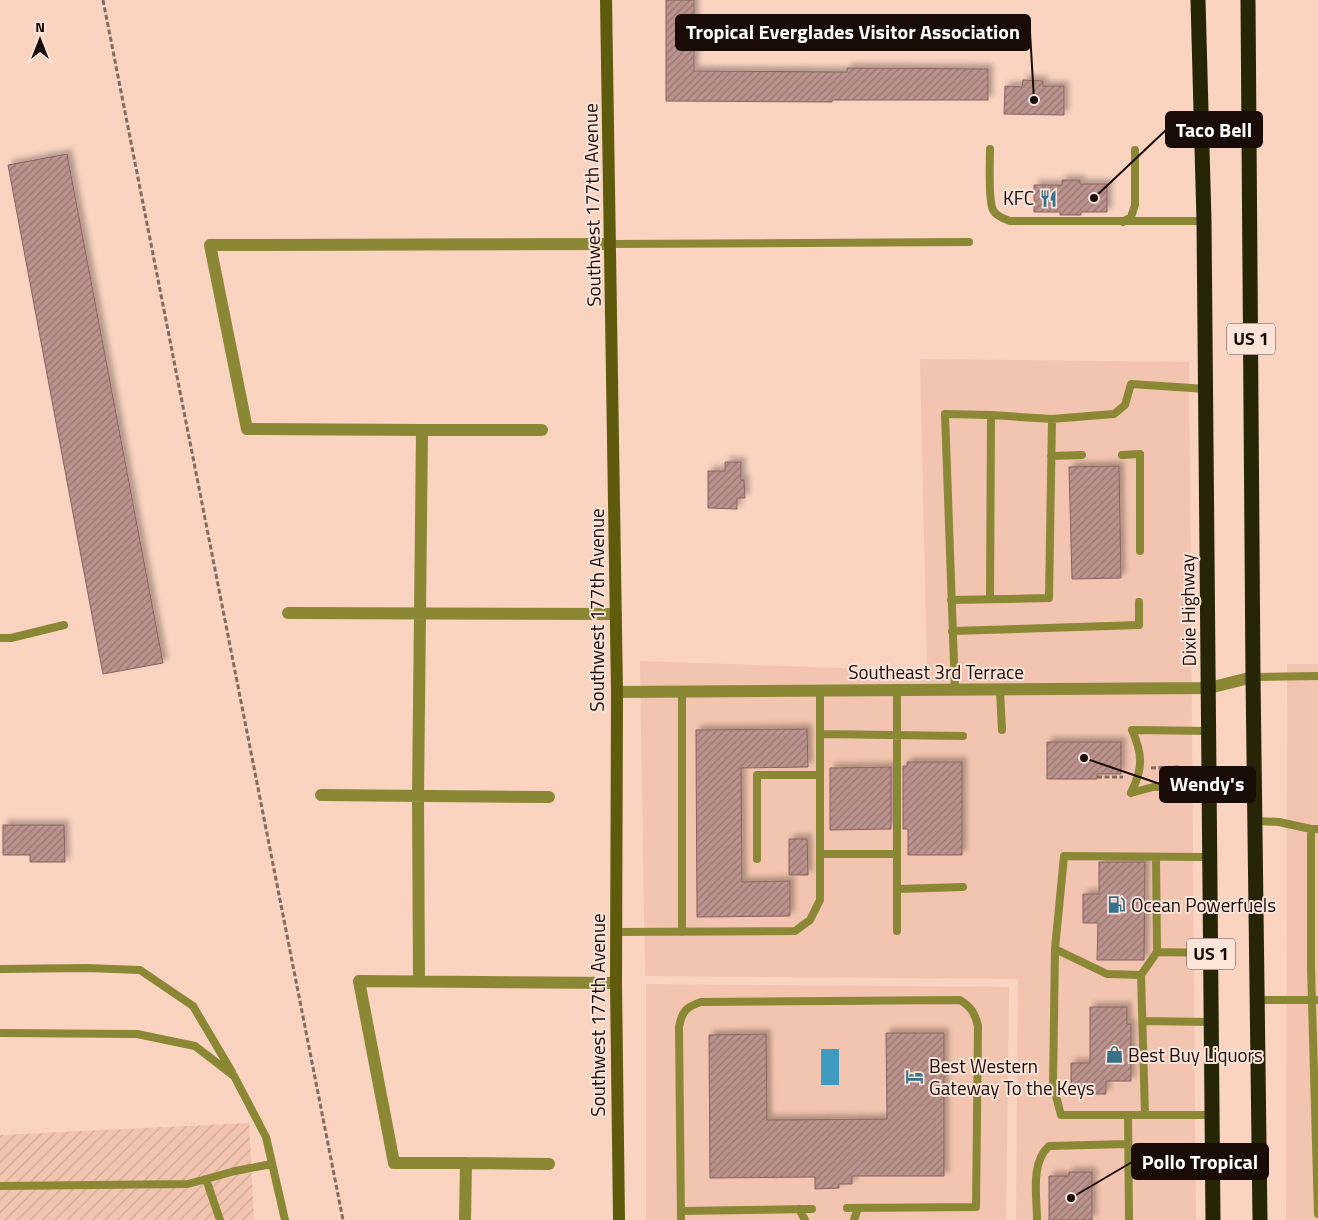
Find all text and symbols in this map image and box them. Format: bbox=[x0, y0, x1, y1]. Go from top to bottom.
north arrow bbox=[15, 15, 65, 65]
callout: Tropical Everglades Visitor Association bbox=[676, 15, 1030, 50]
text: N bbox=[35, 16, 45, 37]
text: Tropical Everglades Visitor Association bbox=[686, 16, 1020, 47]
street label: Southwest 177th Avenue bbox=[575, 103, 608, 307]
callout: Taco Bell bbox=[1166, 112, 1262, 147]
text: Taco Bell bbox=[1176, 114, 1252, 145]
place label: KFC bbox=[1003, 183, 1034, 212]
restaurant icon: KFC bbox=[1038, 188, 1058, 208]
road number: US 1 bbox=[1227, 324, 1275, 354]
street label: Southwest 177th Avenue bbox=[582, 508, 611, 712]
street label: Dixie Highway bbox=[1172, 553, 1203, 667]
street label: Southeast 3rd Terrace bbox=[848, 657, 1024, 686]
callout: Wendy's bbox=[1160, 767, 1255, 802]
text: Wendy's bbox=[1170, 768, 1244, 799]
place label: Ocean Powerfuels bbox=[1131, 890, 1276, 919]
fuel station icon: Ocean Powerfuels bbox=[1107, 895, 1127, 915]
street label: Southwest 177th Avenue bbox=[583, 913, 612, 1117]
road number: US 1 bbox=[1187, 939, 1235, 970]
place label: Best Buy Liquors bbox=[1128, 1040, 1263, 1069]
shop icon: Best Buy Liquors bbox=[1104, 1045, 1124, 1065]
place label: Best Western Gateway To the Keys bbox=[929, 1051, 1095, 1102]
hotel icon: Best Western Gateway To the Keys bbox=[905, 1067, 925, 1087]
callout: Pollo Tropical bbox=[1132, 1144, 1268, 1179]
text: Pollo Tropical bbox=[1142, 1146, 1258, 1177]

